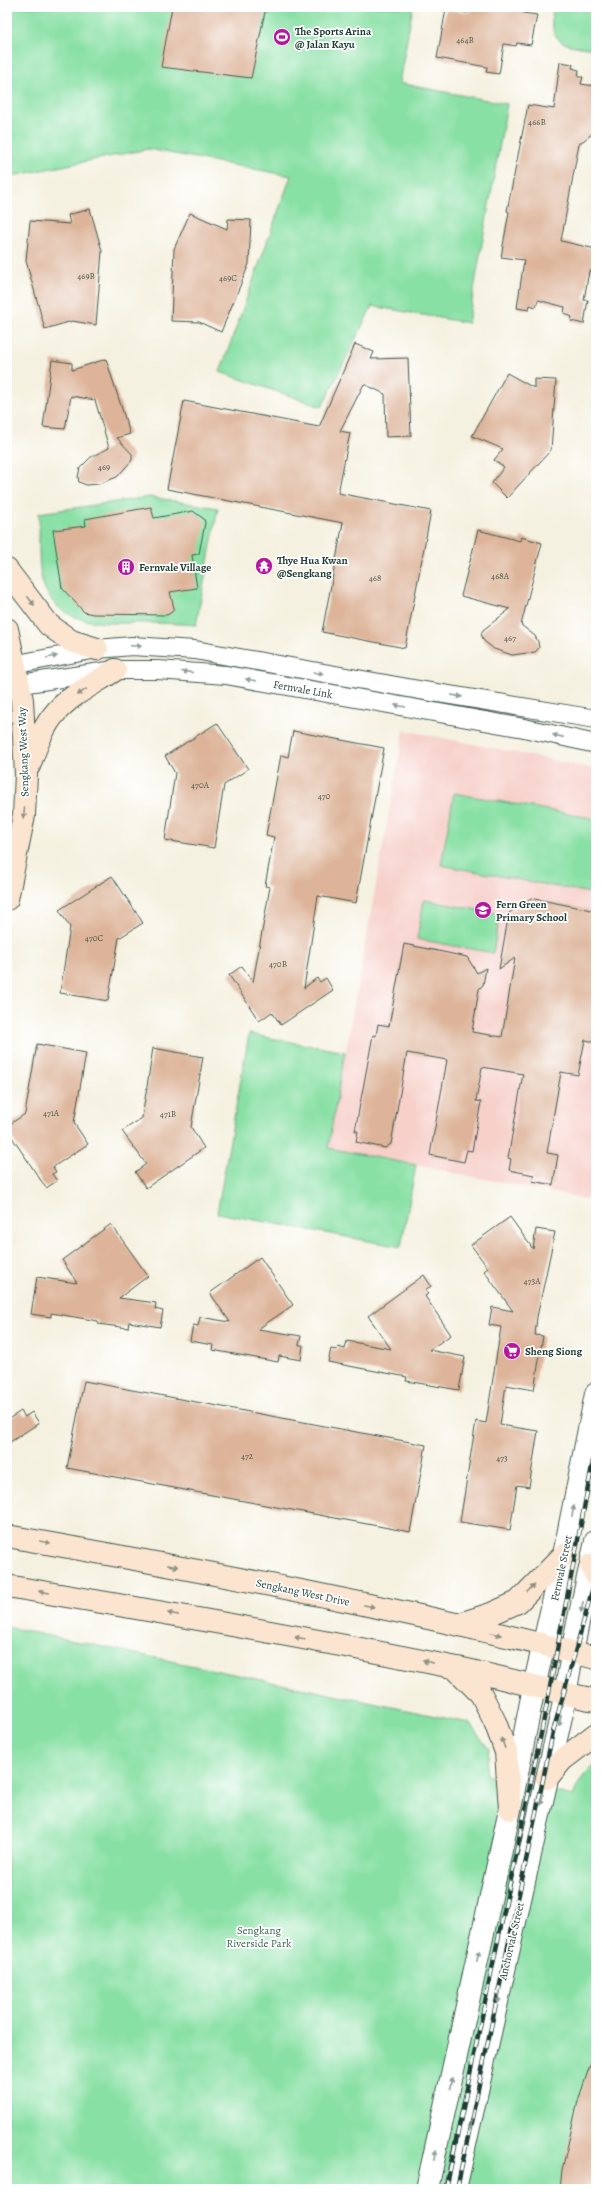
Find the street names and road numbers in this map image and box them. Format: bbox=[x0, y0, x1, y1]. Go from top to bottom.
street label: Fernvale Link bbox=[272, 677, 334, 702]
street label: Sengkang West Way bbox=[14, 707, 33, 797]
street label: Fernvale Street bbox=[547, 1534, 576, 1602]
street label: Sengkang West Drive bbox=[255, 1575, 351, 1610]
street label: Anchorvale Street bbox=[495, 1900, 528, 1982]

